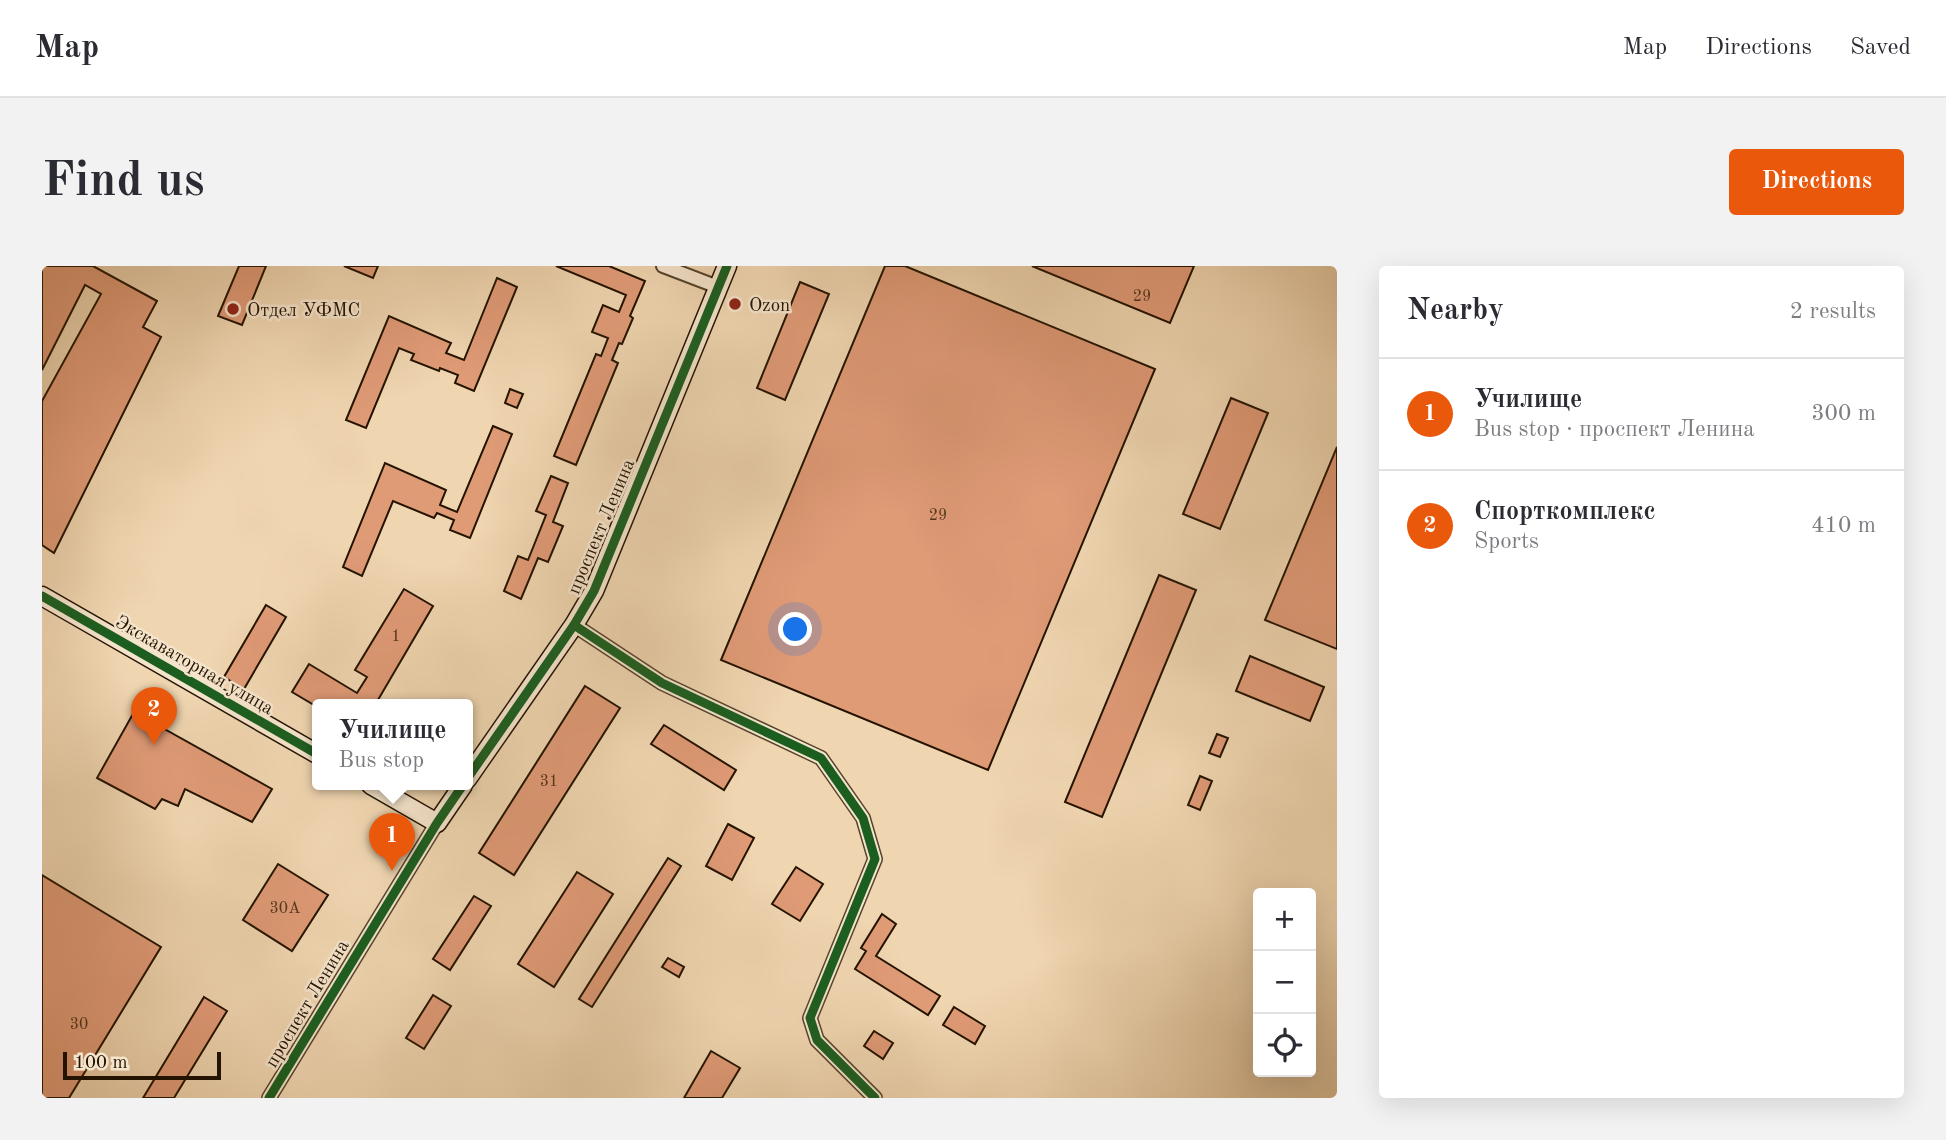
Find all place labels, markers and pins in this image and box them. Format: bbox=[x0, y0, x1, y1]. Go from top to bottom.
marker: Ozon bbox=[727, 296, 743, 312]
place label: Ozon bbox=[749, 297, 790, 316]
marker: Отдел УФМС bbox=[225, 301, 241, 317]
place label: Отдел УФМС bbox=[247, 302, 360, 321]
pin: 2 bbox=[131, 687, 177, 745]
pin: 1 bbox=[369, 813, 415, 871]

